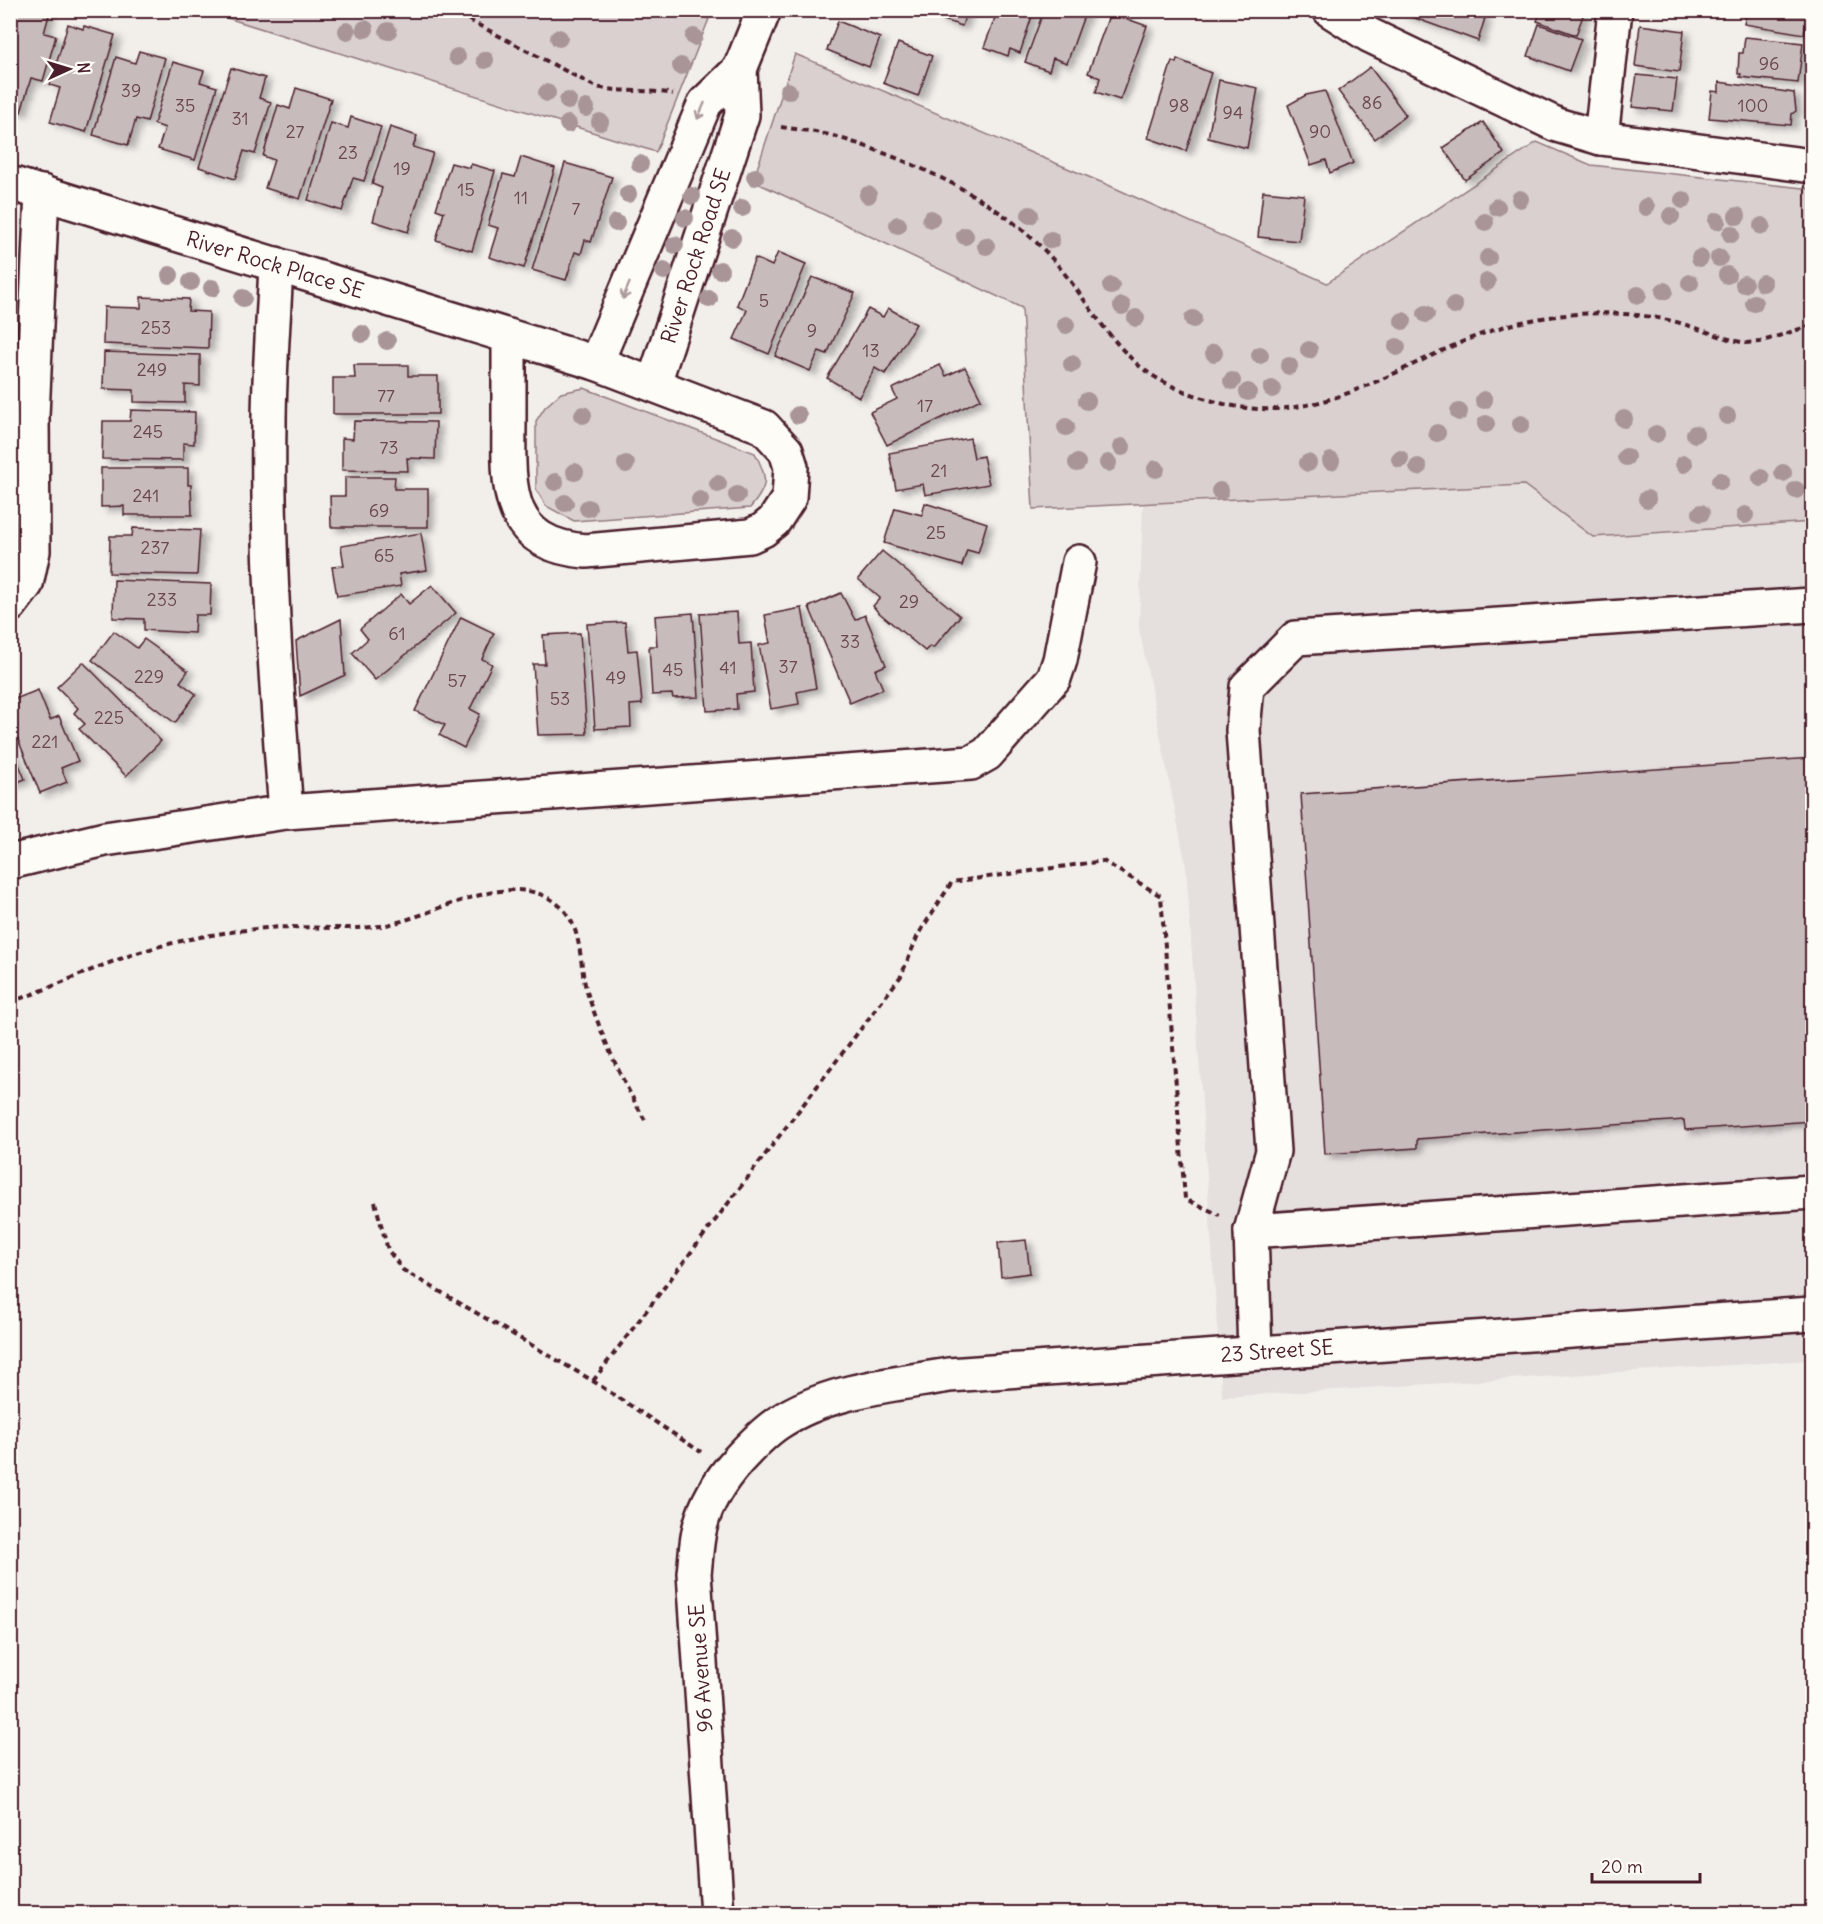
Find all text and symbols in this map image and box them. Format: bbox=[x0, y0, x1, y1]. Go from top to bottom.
north arrow bbox=[39, 39, 99, 99]
house number: 96 bbox=[1759, 52, 1779, 75]
text: N bbox=[74, 62, 94, 74]
house number: 39 bbox=[121, 79, 141, 102]
house number: 86 bbox=[1362, 91, 1382, 114]
house number: 35 bbox=[175, 94, 195, 117]
house number: 98 bbox=[1169, 94, 1189, 117]
house number: 100 bbox=[1738, 94, 1768, 117]
house number: 94 bbox=[1223, 101, 1243, 124]
one-way arrow bbox=[695, 102, 707, 120]
house number: 31 bbox=[231, 107, 249, 130]
house number: 27 bbox=[286, 120, 305, 143]
house number: 90 bbox=[1309, 120, 1331, 143]
house number: 23 bbox=[338, 141, 358, 164]
house number: 19 bbox=[393, 157, 411, 180]
street label: River Rock Road SE bbox=[654, 165, 737, 347]
house number: 15 bbox=[457, 178, 475, 201]
house number: 11 bbox=[514, 186, 528, 209]
house number: 7 bbox=[572, 197, 581, 220]
street label: River Rock Place SE bbox=[183, 225, 367, 304]
one-way arrow bbox=[620, 282, 631, 300]
house number: 5 bbox=[759, 289, 769, 312]
house number: 253 bbox=[141, 316, 171, 339]
house number: 9 bbox=[807, 319, 817, 342]
house number: 13 bbox=[862, 339, 880, 362]
house number: 249 bbox=[137, 358, 167, 381]
house number: 77 bbox=[377, 384, 395, 407]
house number: 17 bbox=[917, 394, 933, 417]
house number: 245 bbox=[133, 420, 163, 443]
house number: 73 bbox=[379, 436, 399, 459]
house number: 21 bbox=[930, 459, 948, 482]
house number: 241 bbox=[133, 484, 159, 507]
house number: 69 bbox=[369, 499, 389, 522]
house number: 25 bbox=[926, 521, 946, 544]
house number: 237 bbox=[141, 536, 170, 559]
house number: 65 bbox=[374, 544, 394, 567]
house number: 233 bbox=[147, 588, 177, 611]
house number: 29 bbox=[899, 590, 919, 613]
house number: 61 bbox=[388, 622, 406, 645]
house number: 33 bbox=[840, 630, 860, 653]
house number: 37 bbox=[778, 655, 798, 678]
house number: 41 bbox=[719, 656, 737, 679]
house number: 45 bbox=[663, 658, 683, 681]
house number: 229 bbox=[134, 665, 164, 688]
house number: 49 bbox=[606, 666, 626, 689]
house number: 57 bbox=[447, 669, 467, 692]
house number: 53 bbox=[550, 687, 570, 710]
house number: 225 bbox=[94, 706, 124, 729]
house number: 221 bbox=[32, 730, 58, 753]
street label: 23 Street SE bbox=[1219, 1333, 1335, 1368]
street label: 96 Avenue SE bbox=[683, 1603, 718, 1733]
scale bar bbox=[1592, 1846, 1700, 1884]
text: 20 m bbox=[1601, 1855, 1643, 1878]

